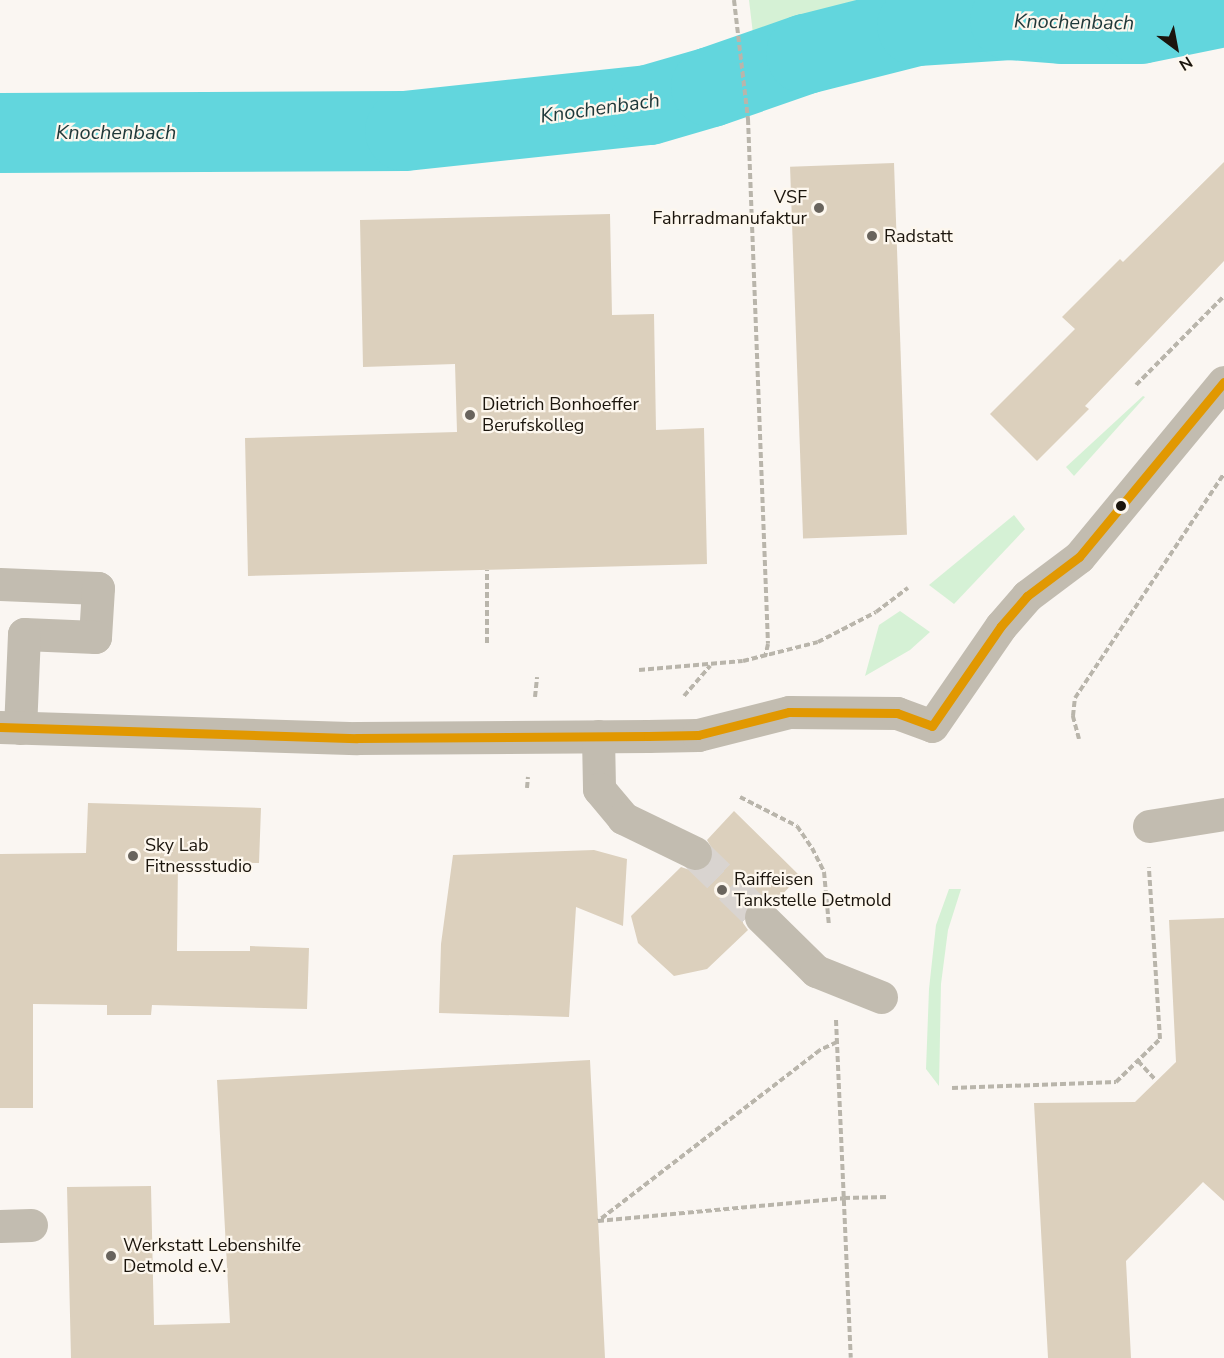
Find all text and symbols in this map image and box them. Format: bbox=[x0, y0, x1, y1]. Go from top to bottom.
water label: Knochenbach bbox=[1014, 9, 1134, 35]
north arrow bbox=[1146, 18, 1206, 78]
text: N bbox=[1175, 51, 1196, 76]
water label: Knochenbach bbox=[539, 88, 661, 128]
water label: Knochenbach bbox=[56, 120, 176, 144]
place label: VSF Fahrradmanufaktur bbox=[653, 187, 807, 230]
marker: VSF Fahrradmanufaktur bbox=[812, 201, 826, 215]
place label: Radstatt bbox=[884, 225, 953, 247]
marker: Radstatt bbox=[865, 229, 879, 243]
place label: Dietrich Bonhoeffer Berufskolleg bbox=[482, 394, 639, 436]
marker: Dietrich Bonhoeffer Berufskolleg bbox=[463, 408, 477, 422]
unlabelled marker bbox=[1115, 500, 1127, 512]
place label: Sky Lab Fitnessstudio bbox=[145, 835, 252, 878]
marker: Sky Lab Fitnessstudio bbox=[126, 849, 140, 863]
place label: Raiffeisen Tankstelle Detmold bbox=[734, 869, 892, 912]
marker: Raiffeisen Tankstelle Detmold bbox=[715, 883, 729, 897]
place label: Werkstatt Lebenshilfe Detmold e.V. bbox=[123, 1235, 301, 1278]
marker: Werkstatt Lebenshilfe Detmold e.V. bbox=[104, 1249, 118, 1263]

